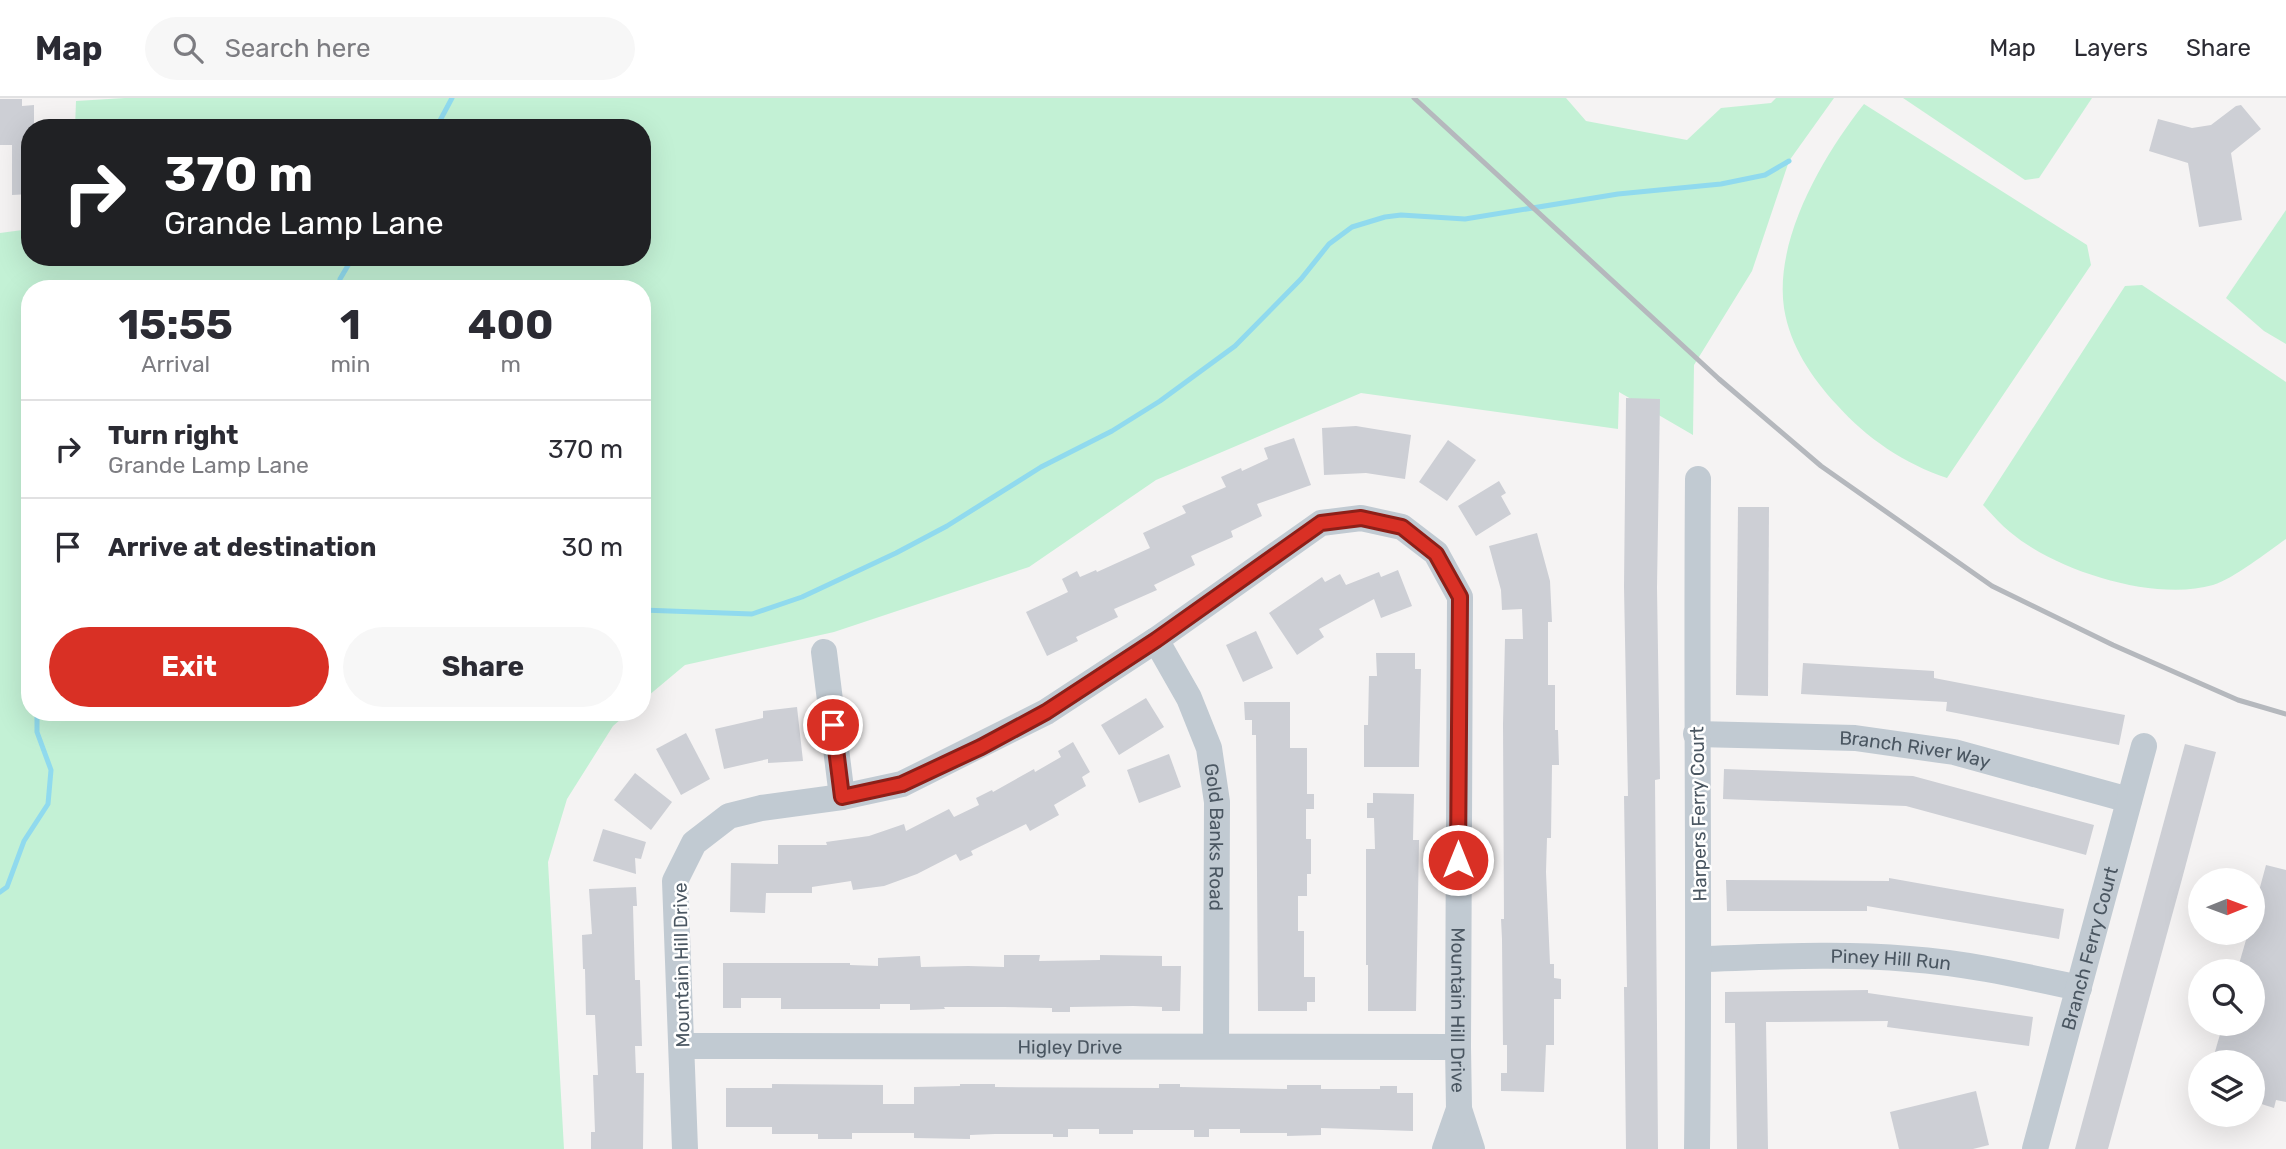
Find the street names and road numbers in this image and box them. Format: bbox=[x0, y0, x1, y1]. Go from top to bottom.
street label: Harpers Ferry Court bbox=[1685, 726, 1712, 902]
street label: Branch River Way bbox=[1839, 727, 1993, 774]
street label: Gold Banks Road bbox=[1199, 762, 1228, 911]
street label: Branch Ferry Court bbox=[2057, 863, 2123, 1033]
street label: Mountain Hill Drive bbox=[669, 882, 694, 1048]
street label: Mountain Hill Drive bbox=[1446, 927, 1470, 1093]
street label: Piney Hill Run bbox=[1831, 945, 1952, 975]
street label: Higley Drive bbox=[1018, 1035, 1122, 1059]

